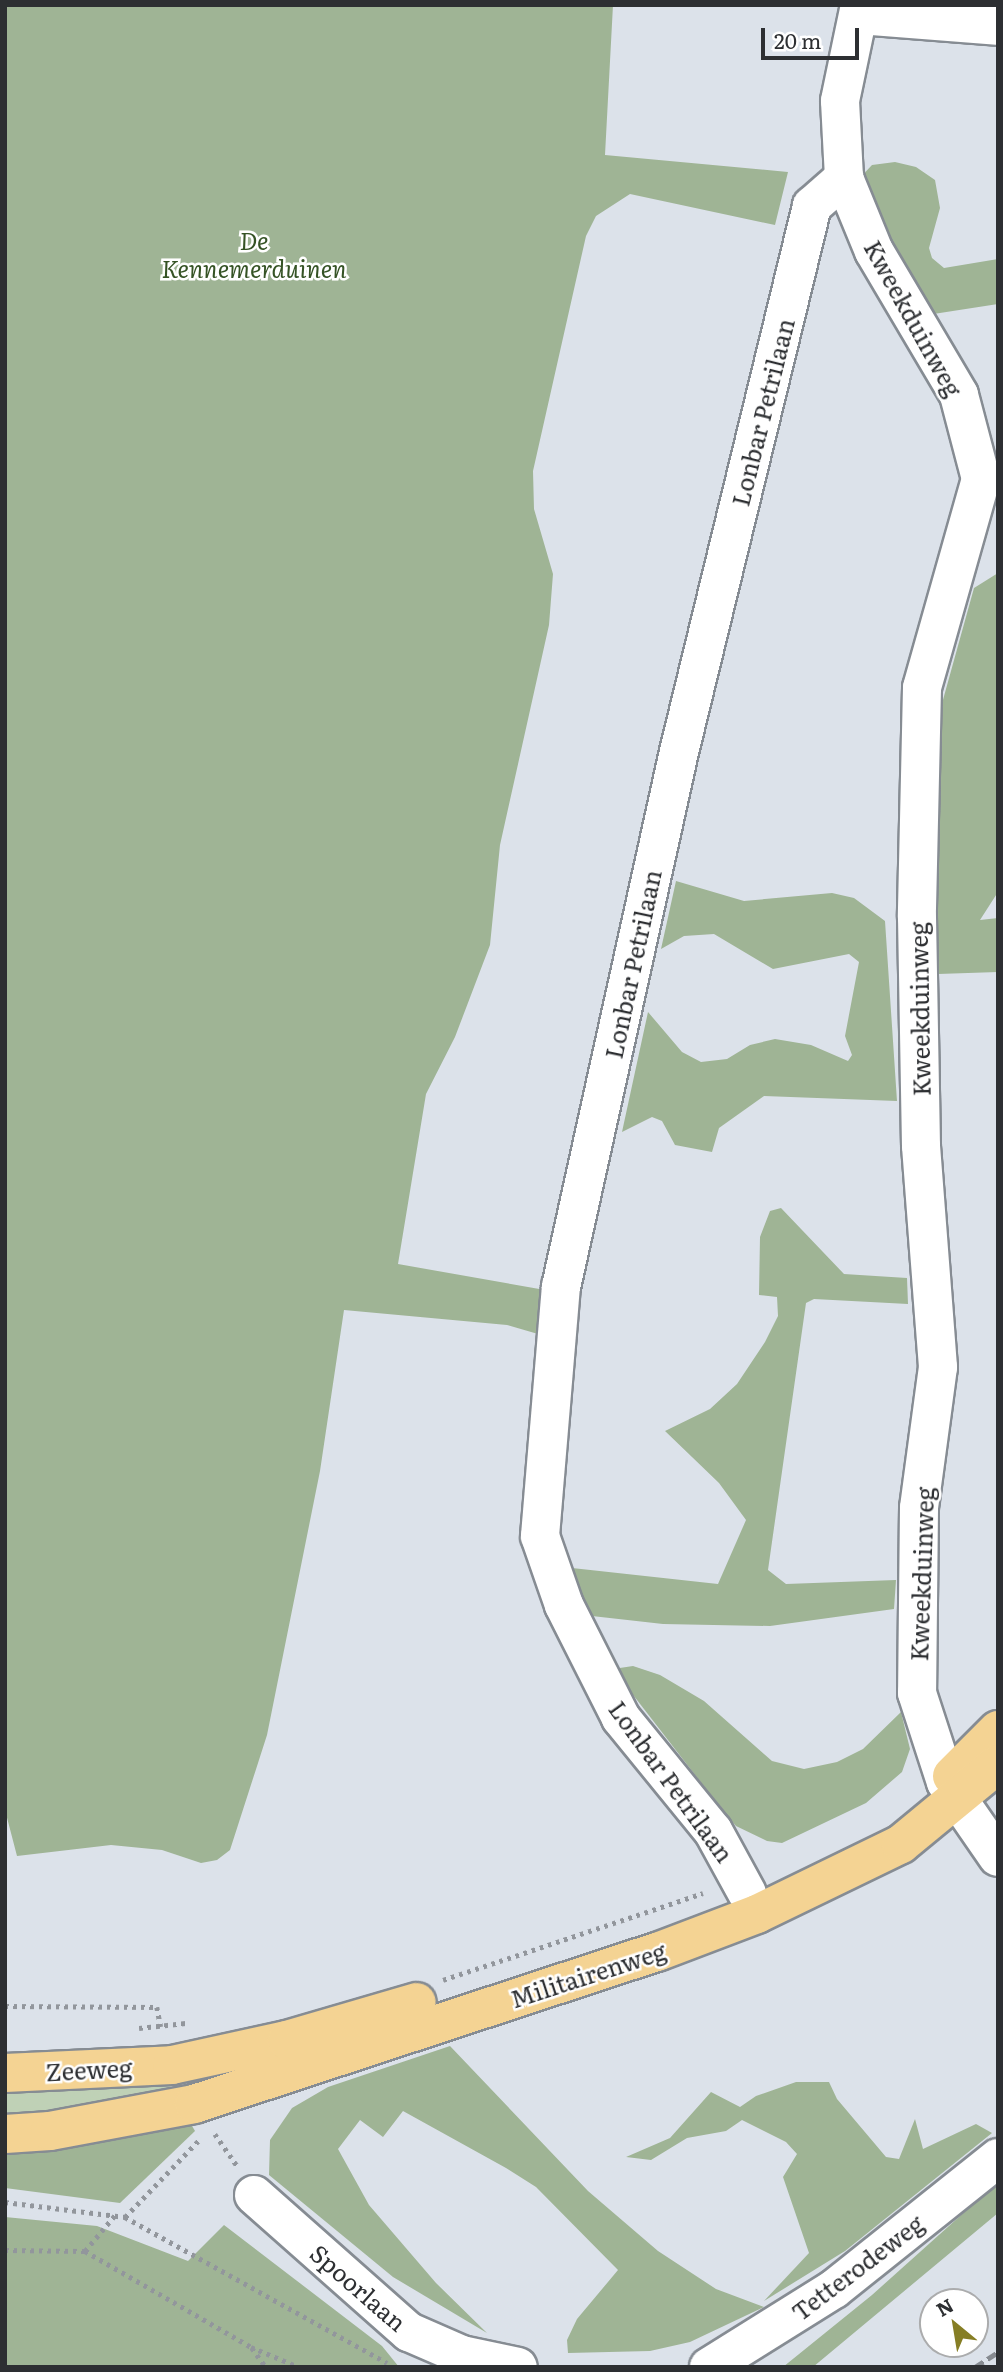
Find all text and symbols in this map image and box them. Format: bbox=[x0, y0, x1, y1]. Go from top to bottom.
scale bar bbox=[765, 14, 863, 58]
text: 20 m bbox=[774, 24, 821, 55]
park label: De Kennemerduinen bbox=[162, 226, 346, 282]
street label: Kweekduinweg bbox=[859, 235, 969, 401]
street label: Lonbar Petrilaan bbox=[725, 315, 799, 509]
street label: Lonbar Petrilaan bbox=[598, 867, 666, 1061]
street label: Kweekduinweg bbox=[903, 922, 935, 1096]
street label: Kweekduinweg bbox=[904, 1486, 938, 1662]
street label: Lonbar Petrilaan bbox=[604, 1695, 740, 1867]
street label: Militairenweg bbox=[507, 1935, 669, 2013]
street label: Zeeweg bbox=[45, 2052, 133, 2086]
street label: Tetterodeweg bbox=[785, 2208, 929, 2326]
street label: Spoorlaan bbox=[305, 2238, 413, 2336]
north arrow bbox=[919, 2288, 989, 2358]
text: N bbox=[931, 2290, 958, 2323]

